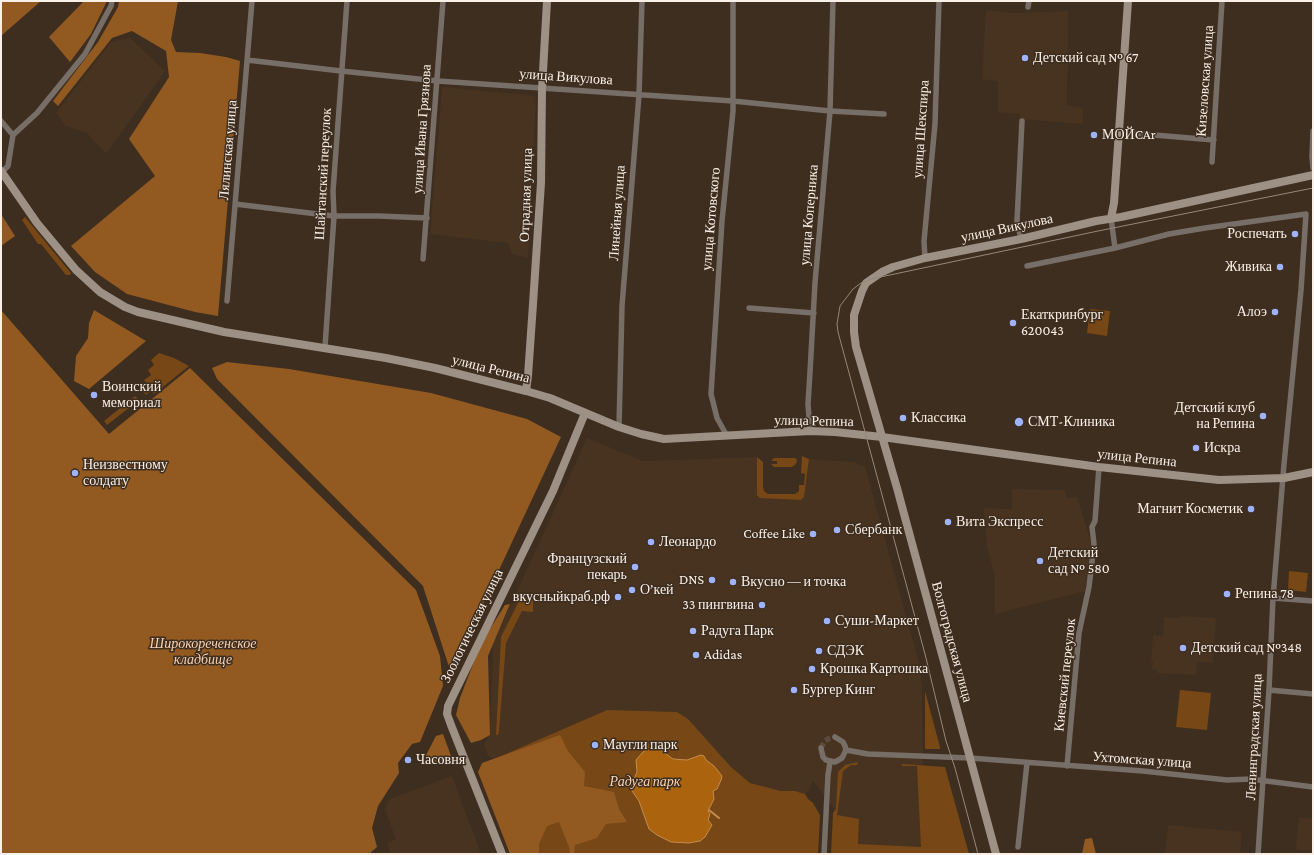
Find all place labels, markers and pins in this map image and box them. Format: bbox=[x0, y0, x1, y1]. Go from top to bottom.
place label: Детский сад № 67 bbox=[1033, 50, 1139, 66]
marker: Детский сад № 67 bbox=[1020, 53, 1030, 63]
place label: МОЙCAr bbox=[1102, 127, 1156, 143]
marker: МОЙCAr bbox=[1089, 130, 1099, 140]
place label: Роспечать bbox=[1227, 226, 1287, 242]
marker: Роспечать bbox=[1290, 229, 1300, 239]
place label: Живика bbox=[1225, 259, 1272, 275]
marker: Живика bbox=[1275, 262, 1285, 272]
place label: Алоэ bbox=[1237, 304, 1267, 320]
place label: Екаткринбург 620043 bbox=[1021, 307, 1103, 340]
marker: Алоэ bbox=[1270, 307, 1280, 317]
marker: Екаткринбург 620043 bbox=[1008, 318, 1018, 328]
place label: Воинский мемориал bbox=[102, 379, 161, 412]
marker: Воинский мемориал bbox=[89, 390, 99, 400]
place label: Детский клуб на Репина bbox=[1174, 400, 1255, 432]
place label: Классика bbox=[911, 410, 966, 426]
marker: Детский клуб на Репина bbox=[1258, 411, 1268, 421]
marker: Классика bbox=[898, 413, 908, 423]
place label: СМТ-Клиника bbox=[1028, 414, 1115, 430]
marker: СМТ-Клиника bbox=[1013, 416, 1025, 428]
place label: Искра bbox=[1204, 440, 1240, 456]
marker: Искра bbox=[1191, 443, 1201, 453]
place label: Неизвестному солдату bbox=[83, 457, 168, 490]
marker: Неизвестному солдату bbox=[70, 468, 80, 478]
place label: Магнит Косметик bbox=[1137, 501, 1243, 517]
marker: Магнит Косметик bbox=[1246, 504, 1256, 514]
place label: Вита Экспресс bbox=[956, 514, 1043, 530]
marker: Вита Экспресс bbox=[943, 517, 953, 527]
place label: Сбербанк bbox=[845, 522, 902, 538]
marker: Сбербанк bbox=[832, 525, 842, 535]
place label: Coffee Like bbox=[743, 526, 805, 542]
marker: Coffee Like bbox=[808, 529, 818, 539]
place label: Леонардо bbox=[659, 534, 716, 550]
marker: Леонардо bbox=[646, 537, 656, 547]
place label: Детский сад № 580 bbox=[1048, 545, 1110, 578]
place label: Французский пекарь bbox=[547, 551, 627, 584]
marker: Детский сад № 580 bbox=[1035, 556, 1045, 566]
marker: Французский пекарь bbox=[630, 562, 640, 572]
place label: DNS bbox=[679, 572, 704, 588]
place label: Вкусно — и точка bbox=[741, 574, 846, 590]
marker: DNS bbox=[707, 575, 717, 585]
marker: Вкусно — и точка bbox=[728, 577, 738, 587]
place label: О’кей bbox=[640, 582, 674, 598]
marker: О’кей bbox=[627, 585, 637, 595]
place label: Репина 78 bbox=[1235, 586, 1294, 602]
place label: вкусныйкраб.рф bbox=[513, 589, 610, 605]
marker: Репина 78 bbox=[1222, 589, 1232, 599]
marker: вкусныйкраб.рф bbox=[613, 592, 623, 602]
place label: 33 пингвина bbox=[682, 597, 754, 613]
marker: 33 пингвина bbox=[757, 600, 767, 610]
place label: Суши-Маркет bbox=[835, 613, 919, 629]
marker: Суши-Маркет bbox=[822, 616, 832, 626]
place label: Радуга Парк bbox=[701, 623, 774, 639]
marker: Радуга Парк bbox=[688, 626, 698, 636]
place label: Детский сад №348 bbox=[1191, 640, 1302, 656]
place label: СДЭК bbox=[827, 643, 864, 659]
marker: Детский сад №348 bbox=[1178, 643, 1188, 653]
marker: СДЭК bbox=[814, 646, 824, 656]
place label: Adidas bbox=[704, 647, 742, 663]
marker: Adidas bbox=[691, 650, 701, 660]
place label: Крошка Картошка bbox=[820, 661, 928, 677]
marker: Крошка Картошка bbox=[807, 664, 817, 674]
place label: Бургер Кинг bbox=[802, 682, 875, 698]
marker: Бургер Кинг bbox=[789, 685, 799, 695]
place label: Маугли парк bbox=[603, 737, 678, 753]
marker: Маугли парк bbox=[590, 740, 600, 750]
place label: Часовня bbox=[416, 752, 465, 768]
marker: Часовня bbox=[403, 755, 413, 765]

